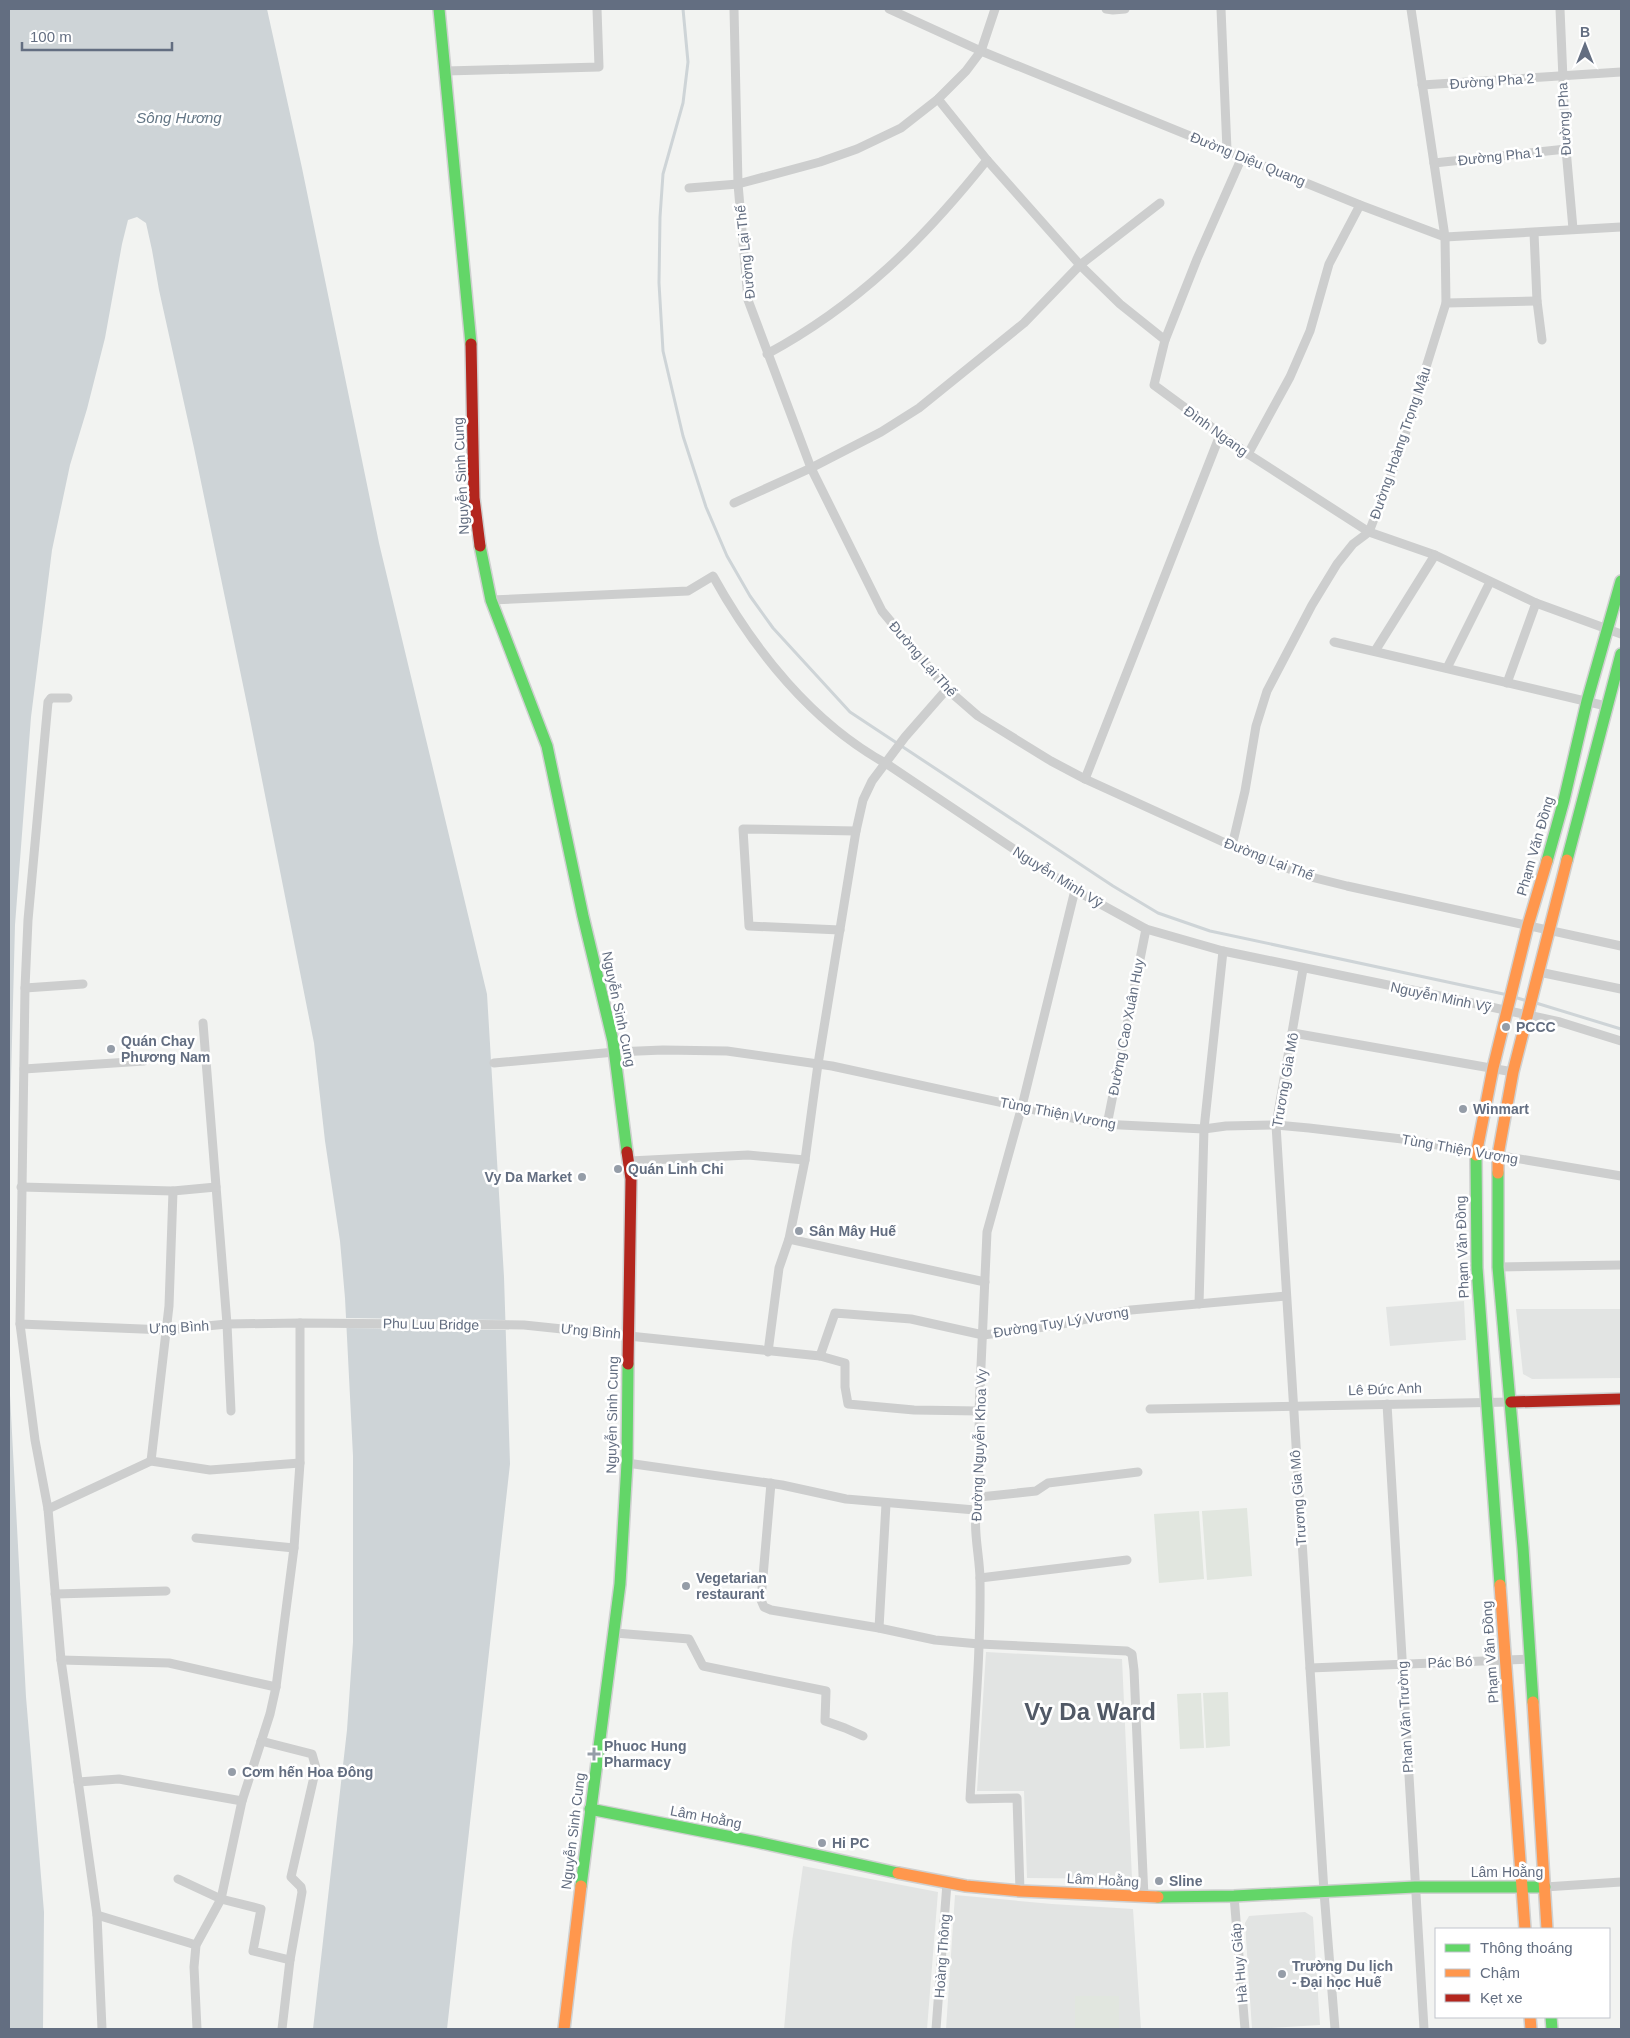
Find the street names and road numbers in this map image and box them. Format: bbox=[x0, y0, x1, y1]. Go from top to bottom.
street label: Đường Pha 2 bbox=[1449, 70, 1535, 92]
street label: Đường Pha bbox=[1554, 82, 1574, 156]
street label: Đường Diệu Quang bbox=[1188, 129, 1308, 189]
street label: Đường Pha 1 bbox=[1457, 144, 1543, 168]
street label: Đường Lại Thế bbox=[732, 204, 758, 300]
street label: Đường Hoàng Trọng Mậu bbox=[1366, 365, 1434, 521]
street label: Đình Ngang bbox=[1181, 403, 1251, 459]
street label: Nguyễn Sinh Cung bbox=[450, 417, 472, 535]
street label: Đường Lại Thế bbox=[886, 618, 960, 700]
street label: Phạm Văn Đồng bbox=[1513, 794, 1557, 898]
street label: Đường Lại Thế bbox=[1222, 835, 1316, 883]
street label: Nguyễn Minh Vỹ bbox=[1010, 843, 1106, 911]
street label: Nguyễn Sinh Cung bbox=[599, 950, 639, 1068]
street label: Đường Cao Xuân Huy bbox=[1105, 957, 1147, 1097]
street label: Nguyễn Minh Vỹ bbox=[1389, 978, 1493, 1016]
street label: Trương Gia Mô bbox=[1269, 1031, 1301, 1129]
street label: Tùng Thiện Vương bbox=[999, 1094, 1117, 1132]
street label: Tùng Thiện Vương bbox=[1401, 1131, 1519, 1167]
street label: Phạm Văn Đồng bbox=[1452, 1195, 1472, 1299]
street label: Đường Tuy Lý Vương bbox=[992, 1303, 1130, 1341]
street label: Phu Luu Bridge bbox=[383, 1315, 480, 1333]
street label: Ưng Bình bbox=[149, 1317, 209, 1337]
street label: Ưng Bình bbox=[560, 1320, 622, 1342]
street label: Nguyễn Sinh Cung bbox=[603, 1356, 621, 1474]
street label: Đường Nguyễn Khoa Vy bbox=[968, 1368, 990, 1522]
street label: Lê Đức Anh bbox=[1348, 1380, 1422, 1398]
street label: Trương Gia Mô bbox=[1287, 1449, 1309, 1546]
street label: Phạm Văn Đồng bbox=[1478, 1600, 1502, 1704]
street label: Pác Bó bbox=[1427, 1653, 1473, 1671]
street label: Phan Văn Trường bbox=[1394, 1661, 1416, 1773]
street label: Nguyễn Sinh Cung bbox=[558, 1772, 588, 1890]
street label: Lâm Hoằng bbox=[669, 1802, 743, 1832]
street label: Lâm Hoằng bbox=[1471, 1864, 1543, 1880]
street label: Lâm Hoằng bbox=[1066, 1870, 1140, 1890]
street label: Hoàng Thông bbox=[931, 1913, 953, 1999]
street label: Hà Huy Giáp bbox=[1228, 1922, 1250, 2004]

